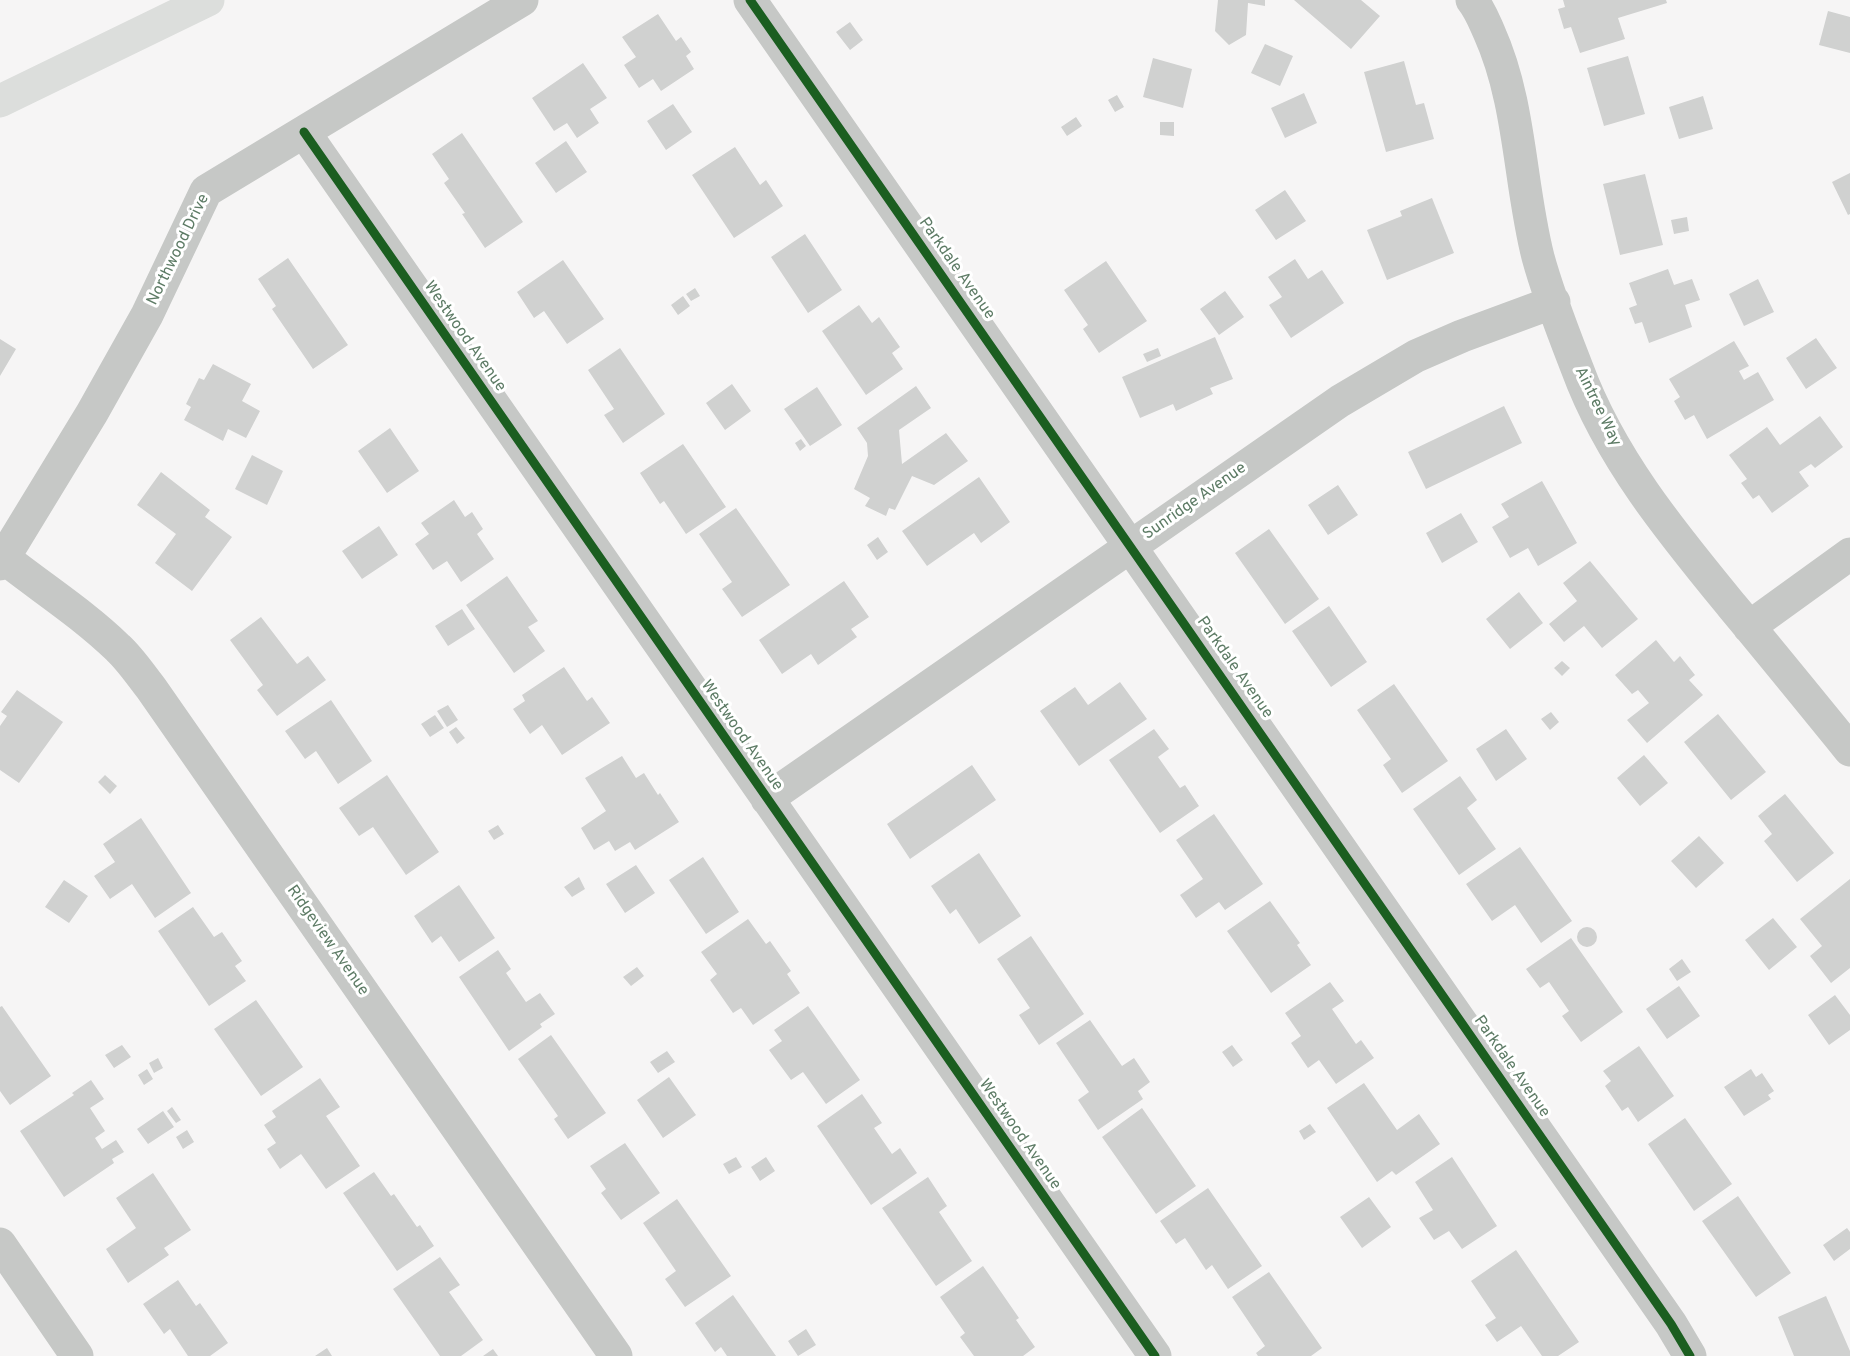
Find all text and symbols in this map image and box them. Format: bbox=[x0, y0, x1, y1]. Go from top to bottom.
street label: Northwood Drive bbox=[144, 191, 214, 309]
street label: Parkdale Avenue bbox=[914, 214, 998, 324]
street label: Westwood Avenue bbox=[419, 278, 509, 396]
street label: Aintree Way bbox=[1570, 364, 1624, 450]
street label: Sunridge Avenue bbox=[1140, 459, 1250, 545]
street label: Parkdale Avenue bbox=[1192, 613, 1276, 723]
street label: Westwood Avenue bbox=[696, 677, 786, 795]
street label: Ridgeview Avenue bbox=[282, 882, 372, 1000]
street label: Parkdale Avenue bbox=[1469, 1012, 1553, 1122]
street label: Westwood Avenue bbox=[974, 1076, 1064, 1194]

